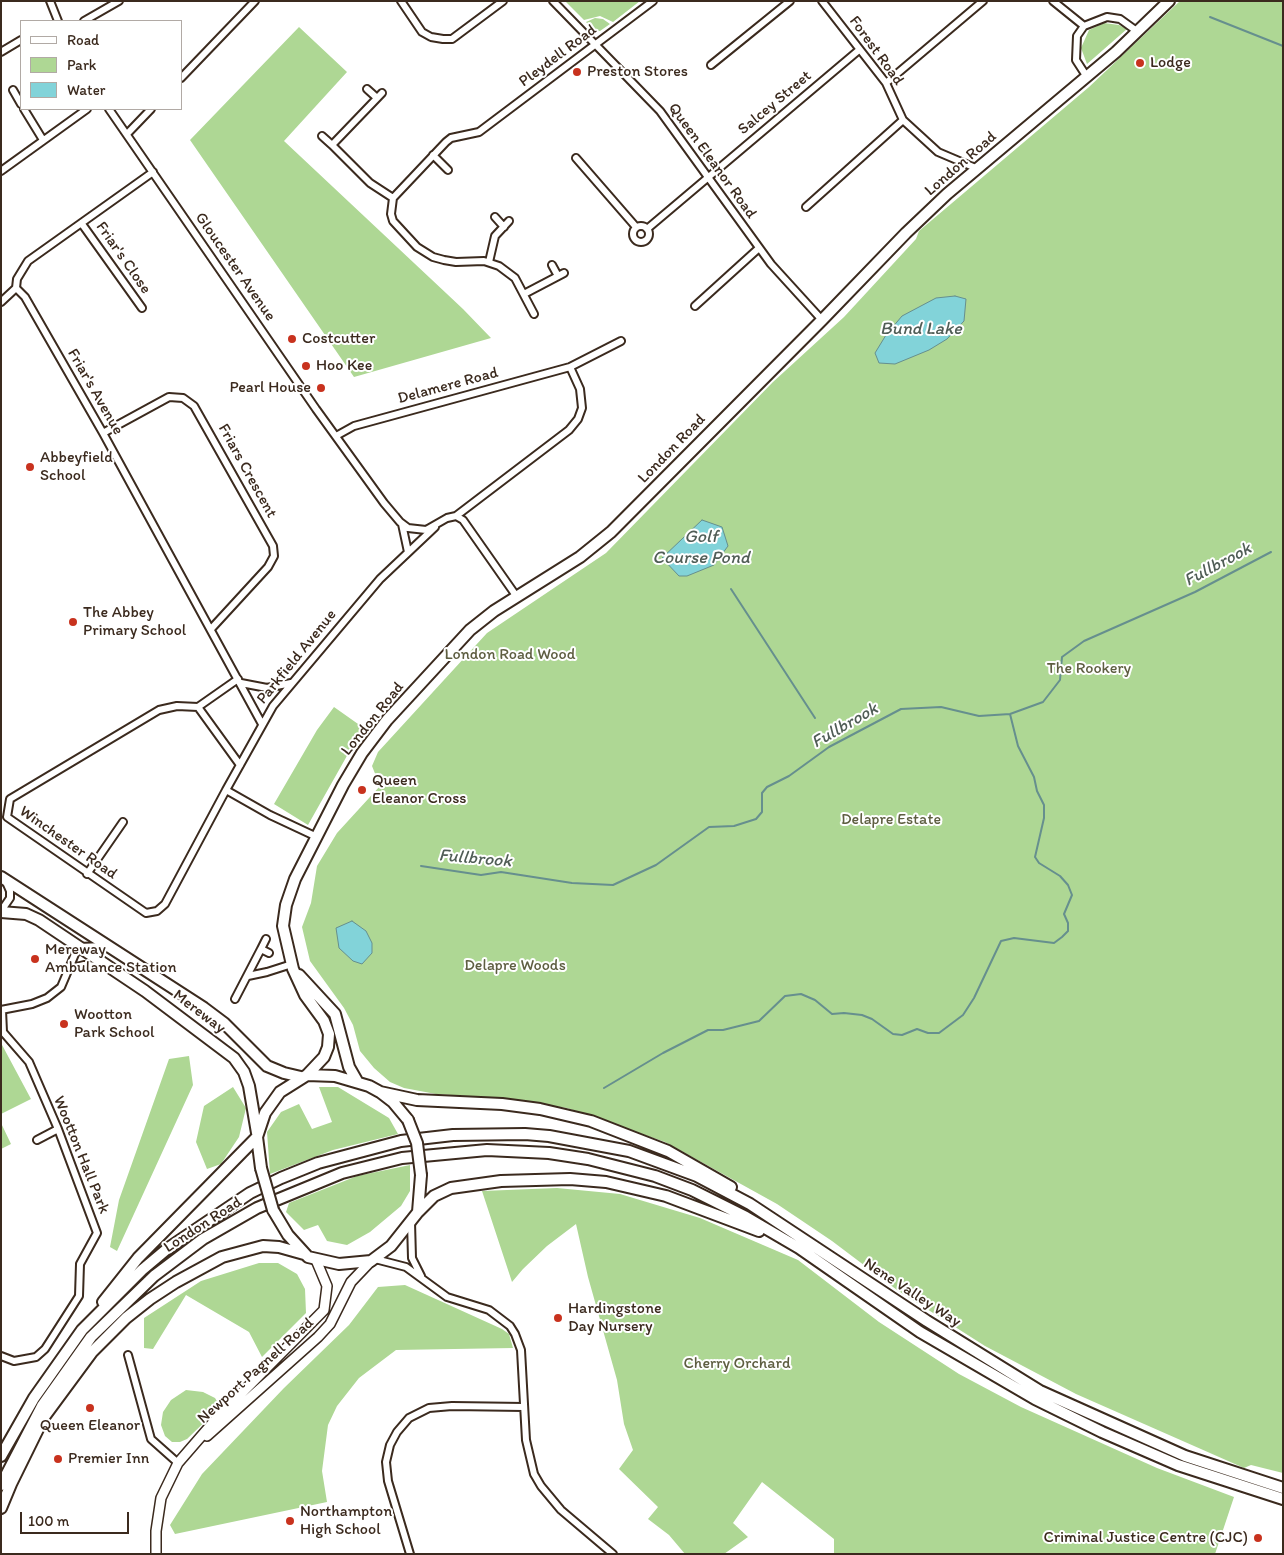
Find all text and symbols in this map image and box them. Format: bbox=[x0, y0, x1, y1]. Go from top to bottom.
street label: Forest Road bbox=[844, 13, 908, 89]
legend bbox=[20, 20, 182, 110]
street label: Pleydell Road bbox=[515, 21, 601, 91]
text: Road bbox=[67, 31, 99, 49]
place label: Lodge bbox=[1150, 53, 1191, 73]
text: Park bbox=[67, 56, 97, 74]
marker: Lodge bbox=[1134, 57, 1146, 69]
place label: Preston Stores bbox=[587, 62, 688, 82]
marker: Preston Stores bbox=[571, 66, 583, 78]
street label: Salcey Street bbox=[734, 67, 816, 139]
text: Water bbox=[67, 81, 105, 99]
street label: Queen Eleanor Road bbox=[664, 99, 760, 223]
street label: London Road bbox=[921, 128, 1001, 200]
street label: Gloucester Avenue bbox=[190, 209, 280, 325]
street label: Friar's Close bbox=[91, 218, 155, 298]
water label: Bund Lake bbox=[880, 318, 962, 340]
place label: Costcutter bbox=[302, 329, 375, 349]
marker: Costcutter bbox=[286, 333, 298, 345]
street label: Friar's Avenue bbox=[63, 346, 127, 438]
place label: Hoo Kee bbox=[316, 356, 372, 376]
marker: Hoo Kee bbox=[300, 360, 312, 372]
street label: Delamere Road bbox=[396, 363, 500, 409]
place label: Pearl House bbox=[230, 378, 311, 398]
marker: Pearl House bbox=[315, 382, 327, 394]
street label: London Road bbox=[634, 410, 710, 488]
street label: Friars Crescent bbox=[213, 421, 281, 521]
place label: Abbeyfield School bbox=[40, 448, 113, 486]
marker: Abbeyfield School bbox=[24, 461, 36, 473]
water label: Golf Course Pond bbox=[652, 526, 750, 568]
water label: Fullbrook bbox=[1181, 538, 1255, 592]
place label: The Abbey Primary School bbox=[83, 603, 186, 641]
street label: Parkfield Avenue bbox=[253, 606, 341, 708]
marker: The Abbey Primary School bbox=[67, 616, 79, 628]
park label: London Road Wood bbox=[444, 645, 576, 665]
park label: The Rookery bbox=[1047, 659, 1131, 679]
street label: London Road bbox=[337, 678, 409, 760]
water label: Fullbrook bbox=[808, 698, 882, 754]
place label: Queen Eleanor Cross bbox=[372, 771, 466, 809]
marker: Queen Eleanor Cross bbox=[356, 784, 368, 796]
street label: Winchester Road bbox=[15, 802, 121, 884]
park label: Delapre Estate bbox=[841, 810, 941, 830]
water label: Fullbrook bbox=[438, 845, 512, 873]
place label: Mereway Ambulance Station bbox=[45, 940, 177, 978]
marker: Mereway Ambulance Station bbox=[29, 953, 41, 965]
park label: Delapre Woods bbox=[464, 956, 566, 976]
street label: Mereway bbox=[169, 986, 229, 1038]
place label: Wootton Park School bbox=[74, 1005, 155, 1043]
marker: Wootton Park School bbox=[58, 1018, 70, 1030]
street label: Wootton Hall Park bbox=[49, 1093, 113, 1217]
street label: London Road bbox=[160, 1193, 246, 1257]
street label: Nene Valley Way bbox=[860, 1254, 964, 1332]
place label: Hardingstone Day Nursery bbox=[568, 1299, 662, 1337]
marker: Hardingstone Day Nursery bbox=[552, 1312, 564, 1324]
street label: Newport Pagnell Road bbox=[194, 1314, 318, 1428]
park label: Cherry Orchard bbox=[683, 1354, 791, 1374]
marker: Queen Eleanor bbox=[84, 1402, 96, 1414]
place label: Queen Eleanor bbox=[40, 1416, 140, 1436]
place label: Premier Inn bbox=[68, 1449, 149, 1469]
marker: Premier Inn bbox=[52, 1453, 64, 1465]
scale bar bbox=[22, 1502, 131, 1534]
place label: Northampton High School bbox=[300, 1502, 392, 1540]
text: 100 m bbox=[28, 1512, 69, 1530]
marker: Northampton High School bbox=[284, 1515, 296, 1527]
place label: Criminal Justice Centre (CJC) bbox=[1043, 1528, 1248, 1548]
marker: Criminal Justice Centre (CJC) bbox=[1252, 1532, 1264, 1544]

